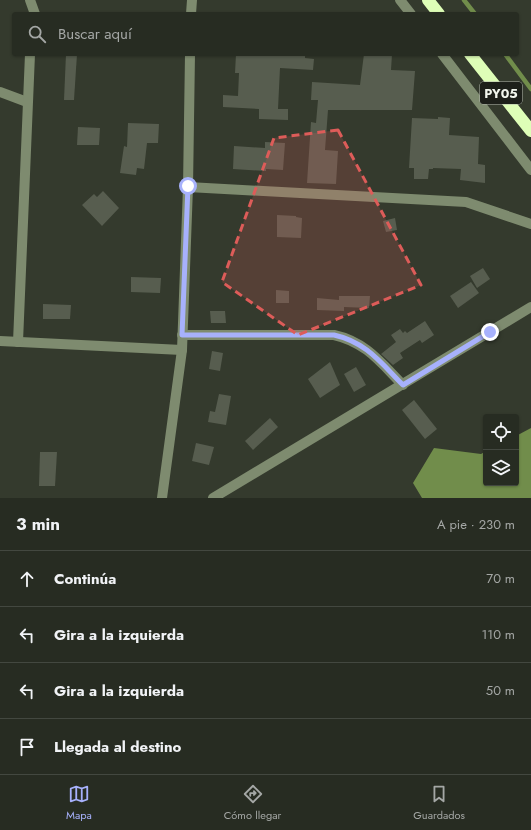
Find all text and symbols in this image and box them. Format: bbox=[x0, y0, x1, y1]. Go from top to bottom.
search box bbox=[12, 12, 519, 56]
icon: search bbox=[26, 23, 48, 45]
text: Buscar aquí bbox=[58, 23, 132, 45]
road number: PY05 bbox=[480, 82, 522, 104]
route start bbox=[179, 177, 197, 195]
route end bbox=[481, 323, 499, 341]
map controls bbox=[483, 414, 519, 486]
button: locate bbox=[483, 414, 519, 450]
button: layers bbox=[483, 450, 519, 486]
text: 3 min bbox=[16, 512, 60, 536]
text: A pie · 230 m bbox=[437, 515, 515, 534]
icon: ahead bbox=[16, 568, 38, 590]
text: Continúa bbox=[54, 568, 116, 590]
text: 70 m bbox=[486, 569, 515, 588]
icon: left bbox=[16, 624, 38, 646]
text: Gira a la izquierda bbox=[54, 624, 184, 646]
text: 110 m bbox=[481, 625, 515, 644]
icon: left bbox=[16, 680, 38, 702]
text: Gira a la izquierda bbox=[54, 680, 184, 702]
text: 50 m bbox=[486, 681, 515, 700]
icon: arrive bbox=[16, 736, 38, 758]
text: Llegada al destino bbox=[54, 736, 181, 758]
tab: Mapa bbox=[66, 783, 92, 823]
tab: Cómo llegar bbox=[224, 783, 281, 823]
tab: Guardados bbox=[413, 783, 465, 823]

